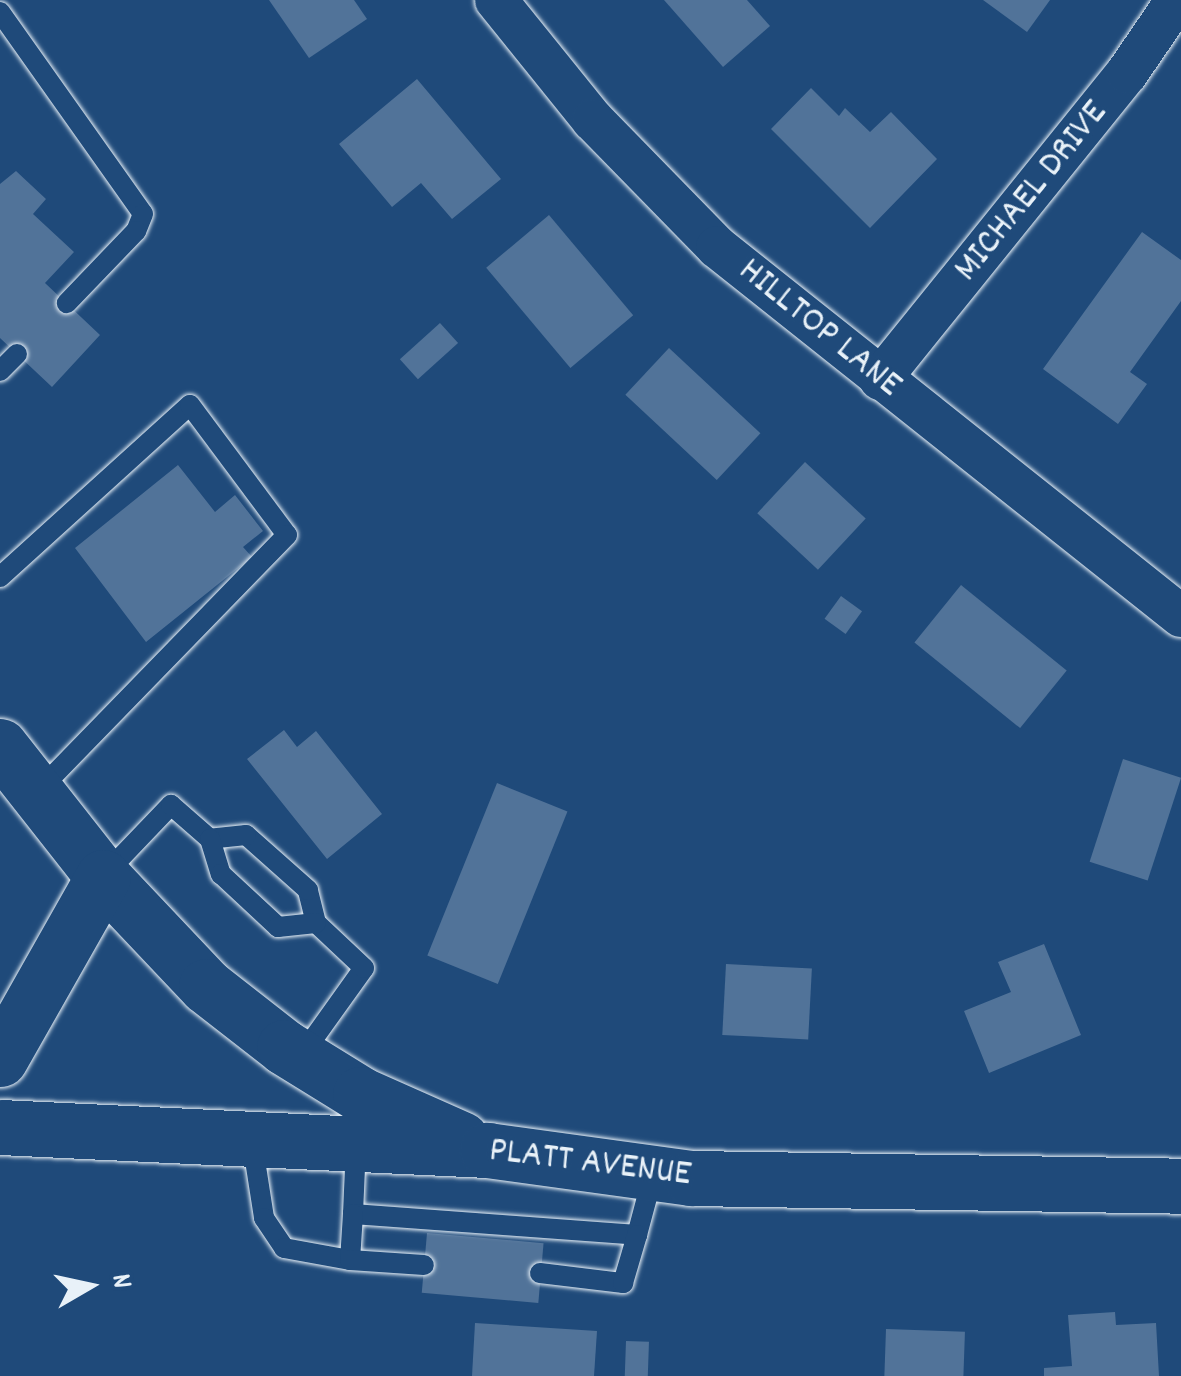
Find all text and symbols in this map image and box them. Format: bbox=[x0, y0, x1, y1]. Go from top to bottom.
street label: MICHAEL DRIVE bbox=[945, 92, 1119, 292]
street label: HILLTOP LANE bbox=[728, 249, 910, 409]
street label: PLATT AVENUE bbox=[486, 1129, 694, 1199]
north arrow bbox=[40, 1236, 140, 1336]
text: N bbox=[99, 1271, 140, 1291]

